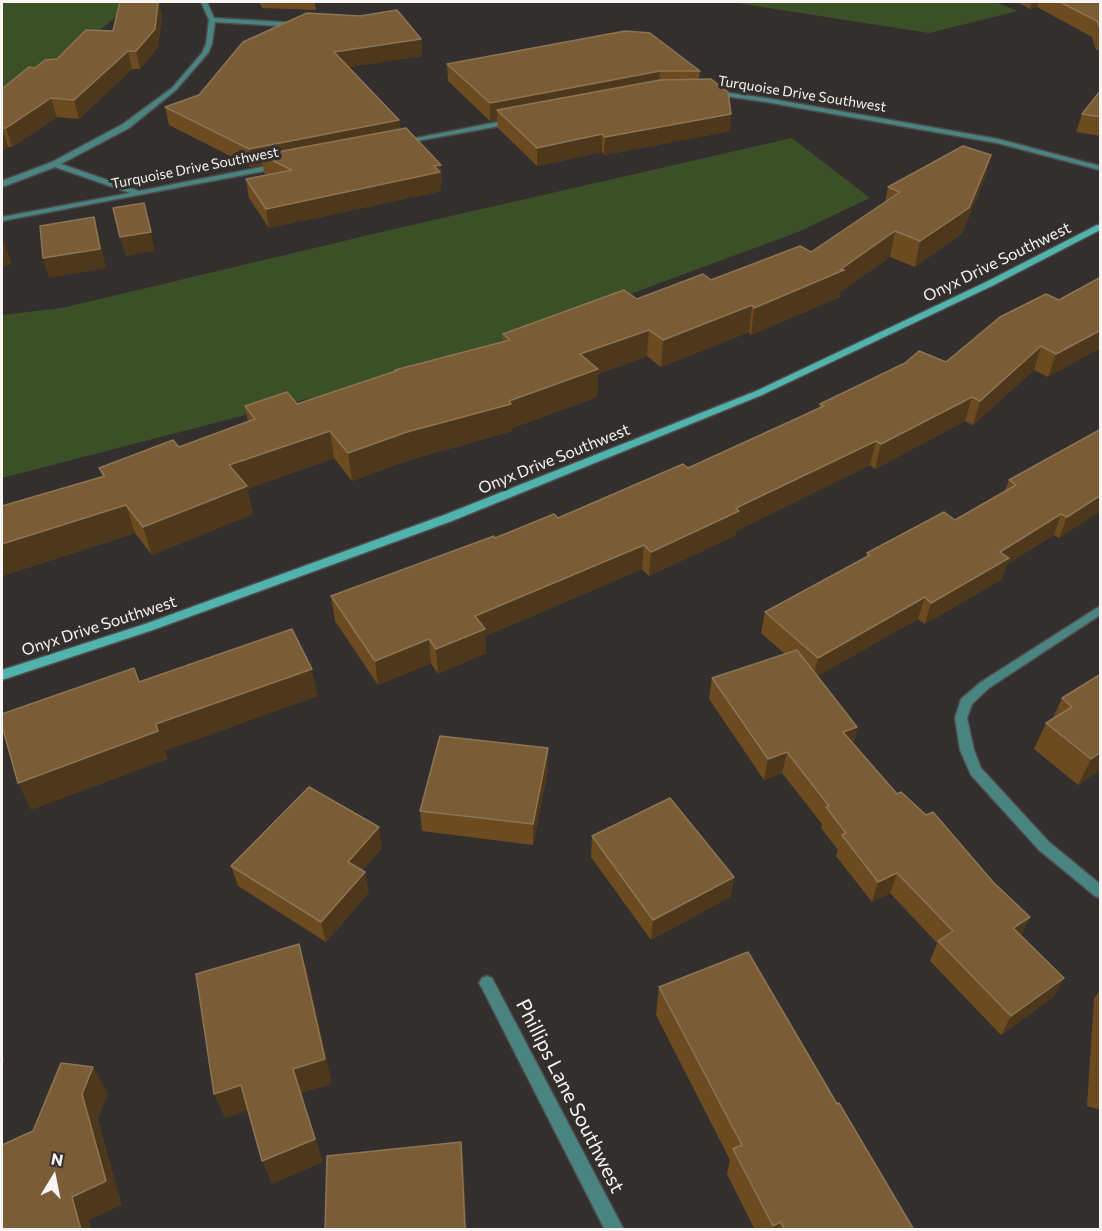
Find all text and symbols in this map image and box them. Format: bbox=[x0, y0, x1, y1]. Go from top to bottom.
street label: Turquoise Drive Southwest bbox=[717, 72, 887, 116]
street label: Turquoise Drive Southwest bbox=[110, 144, 280, 192]
street label: Onyx Drive Southwest bbox=[920, 218, 1074, 306]
street label: Onyx Drive Southwest bbox=[475, 420, 633, 498]
street label: Onyx Drive Southwest bbox=[19, 592, 179, 660]
street label: Phillips Lane Southwest bbox=[511, 995, 629, 1197]
north arrow bbox=[24, 1147, 84, 1207]
text: N bbox=[50, 1148, 65, 1169]

